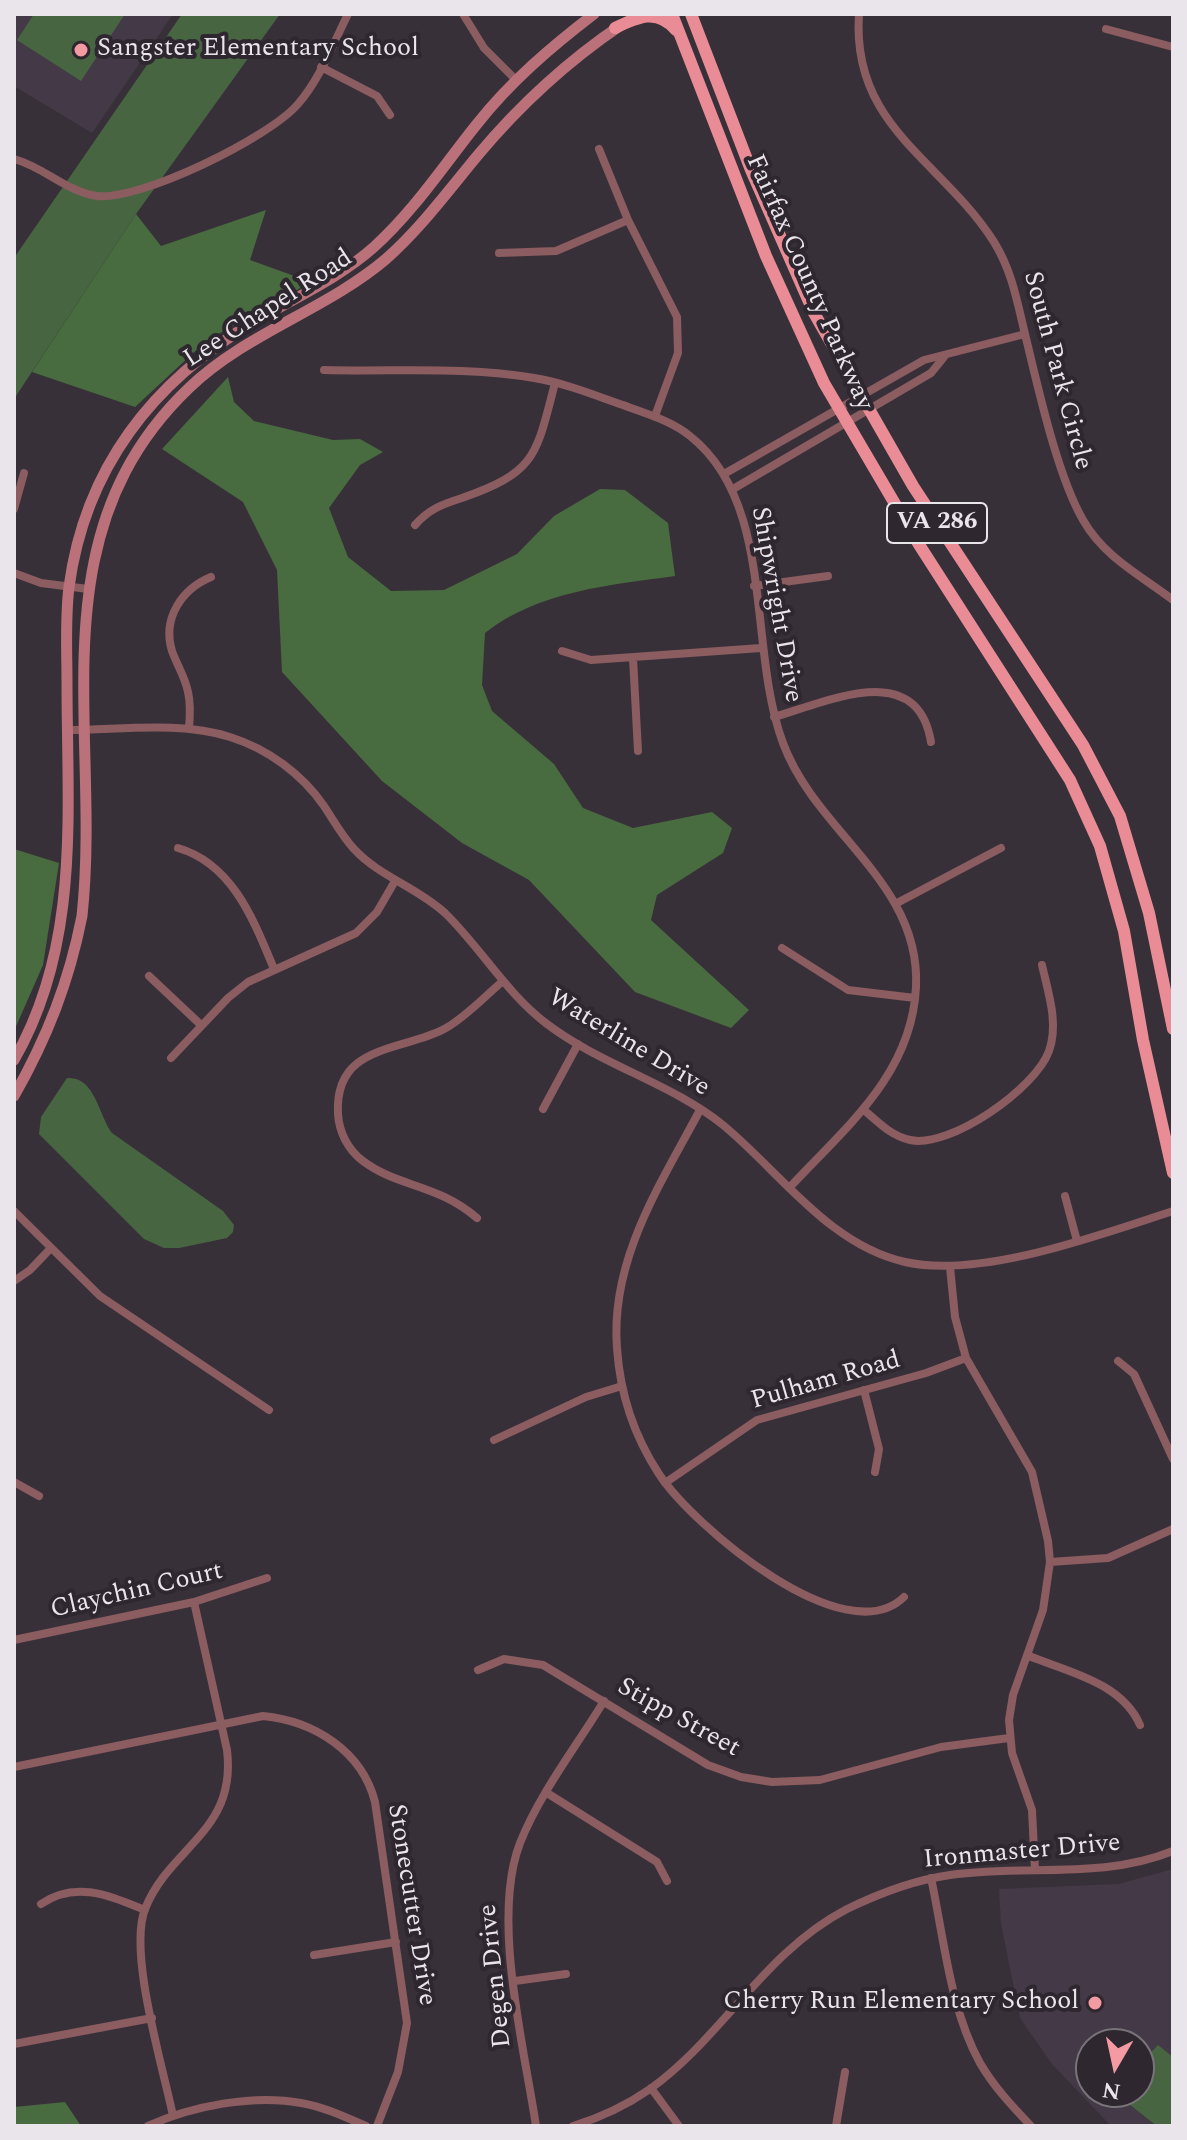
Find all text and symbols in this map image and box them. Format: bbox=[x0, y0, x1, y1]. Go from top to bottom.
place label: Sangster Elementary School bbox=[97, 34, 419, 66]
marker: Sangster Elementary School bbox=[72, 41, 90, 59]
street label: Fairfax County Parkway bbox=[737, 150, 879, 416]
street label: Lee Chapel Road bbox=[179, 244, 359, 376]
street label: South Park Circle bbox=[1015, 268, 1097, 474]
road number: VA 286 bbox=[887, 503, 987, 543]
street label: Shipwright Drive bbox=[742, 505, 808, 705]
street label: Waterline Drive bbox=[541, 983, 715, 1105]
street label: Pulham Road bbox=[748, 1346, 904, 1418]
street label: Claychin Court bbox=[48, 1557, 226, 1627]
street label: Stipp Street bbox=[611, 1672, 745, 1766]
street label: Stonecutter Drive bbox=[379, 1802, 441, 2008]
street label: Ironmaster Drive bbox=[922, 1829, 1122, 1877]
street label: Degen Drive bbox=[474, 1902, 520, 2050]
place label: Cherry Run Elementary School bbox=[723, 1987, 1079, 2019]
marker: Cherry Run Elementary School bbox=[1086, 1994, 1104, 2012]
north arrow bbox=[1075, 2028, 1155, 2108]
text: N bbox=[1100, 2073, 1123, 2108]

